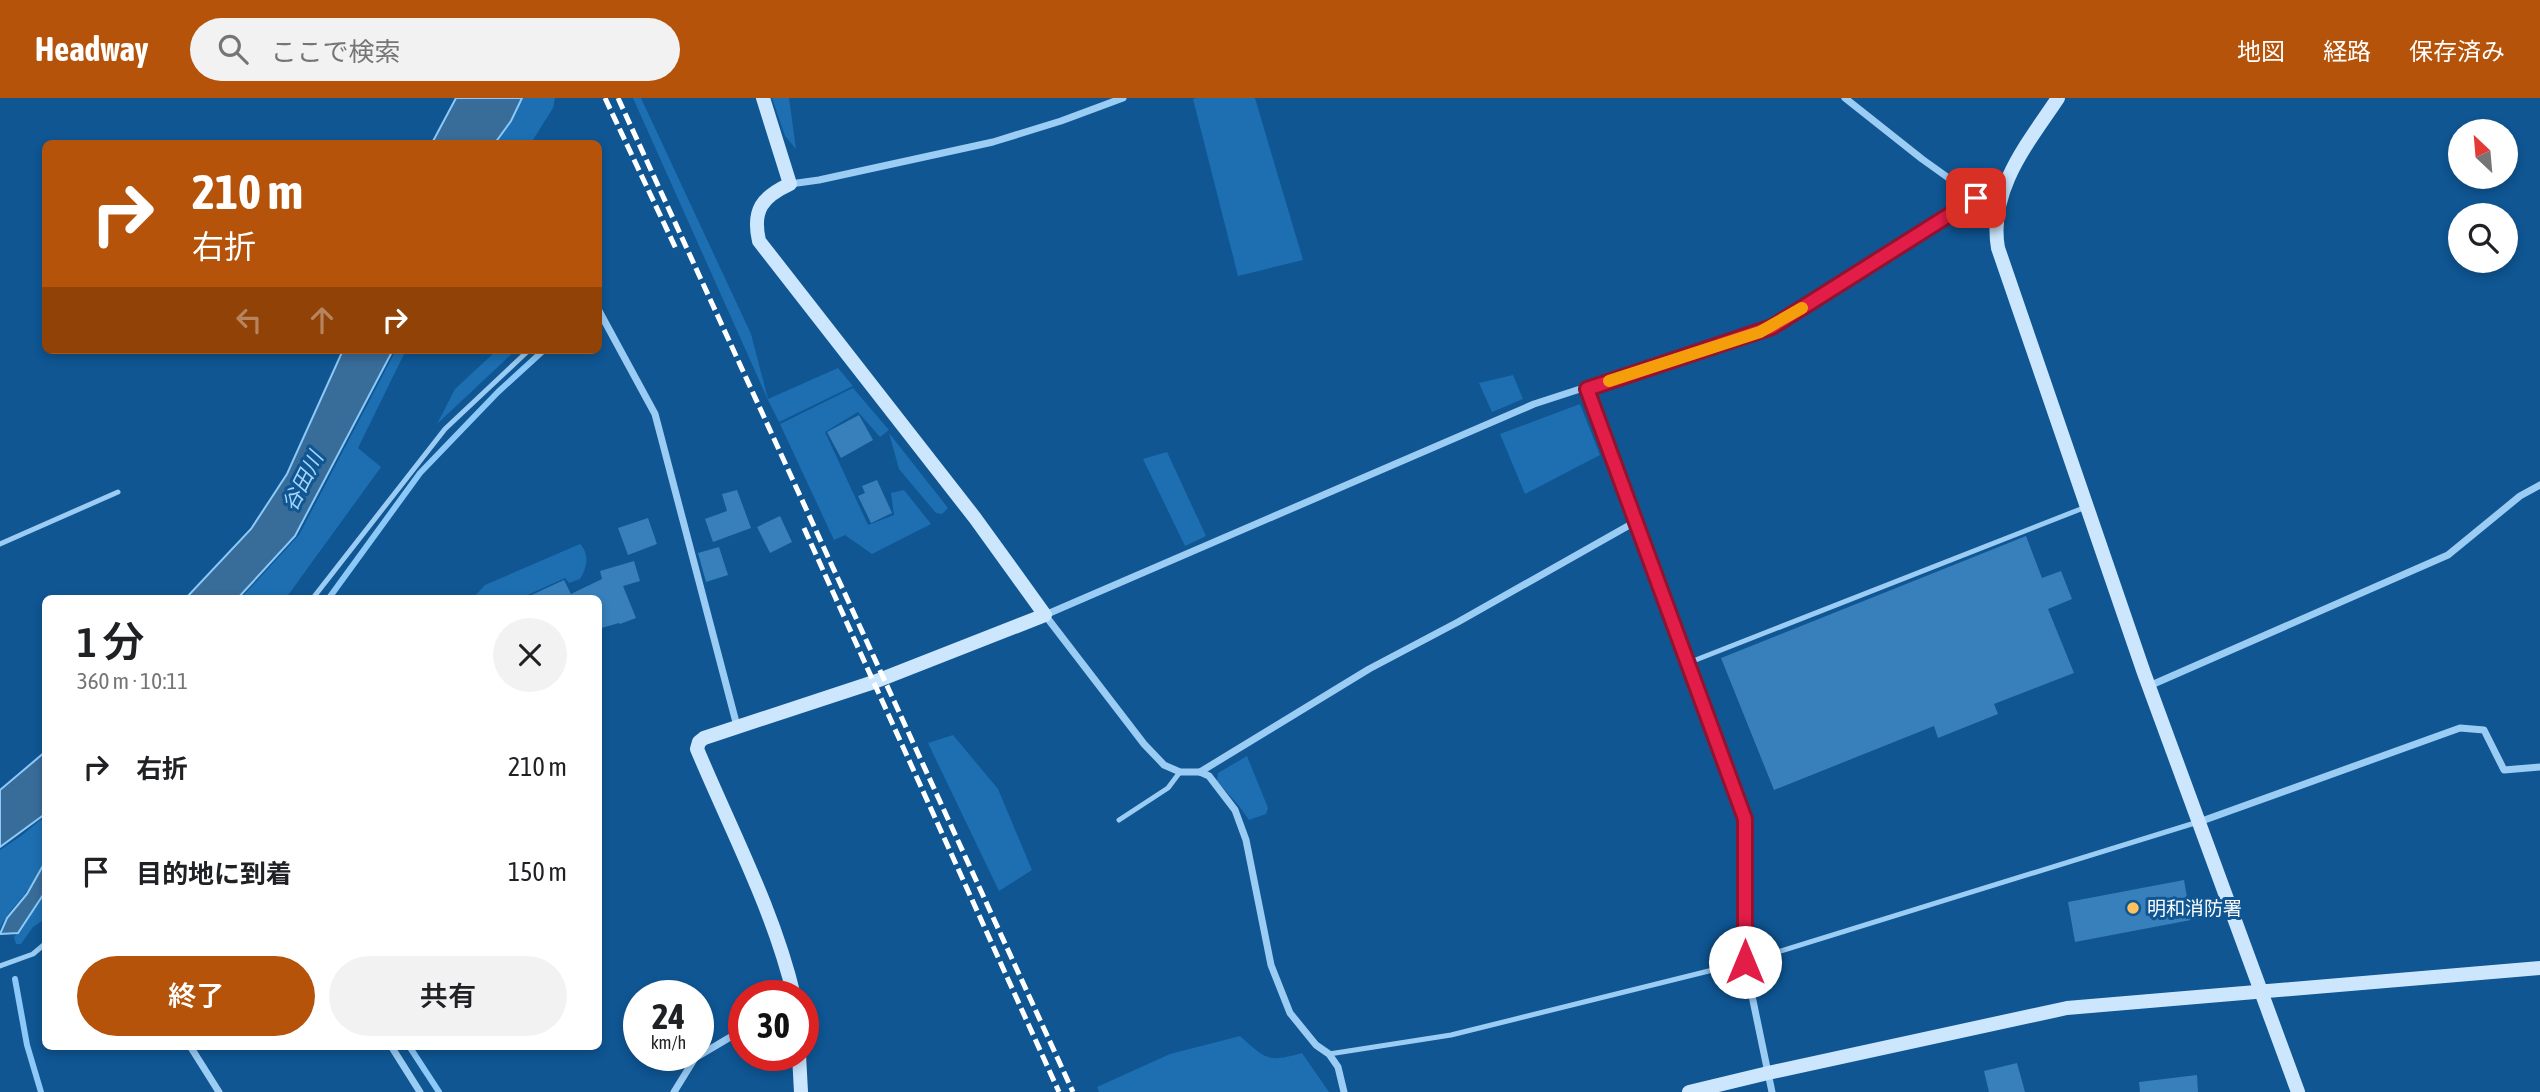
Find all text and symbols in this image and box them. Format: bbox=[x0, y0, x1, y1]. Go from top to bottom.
search box bbox=[190, 18, 680, 81]
text: Headway bbox=[35, 30, 148, 68]
icon: search bbox=[214, 30, 252, 68]
text: ここで検索 bbox=[270, 37, 400, 67]
text: 地図 bbox=[2237, 38, 2285, 65]
text: 経路 bbox=[2323, 38, 2371, 65]
text: 保存済み bbox=[2409, 38, 2505, 65]
north arrow bbox=[2448, 119, 2518, 189]
map controls bbox=[2448, 119, 2518, 273]
text: 210 m bbox=[192, 163, 303, 219]
icon: right bbox=[77, 168, 168, 259]
pin bbox=[1946, 168, 2006, 228]
icon: arrive bbox=[1957, 179, 1995, 217]
button: search bbox=[2448, 203, 2518, 273]
text: 右折 bbox=[192, 228, 256, 265]
icon: left bbox=[230, 301, 268, 339]
icon: ahead bbox=[303, 301, 341, 339]
icon: right bbox=[376, 301, 414, 339]
water label: 谷田川 bbox=[277, 446, 328, 515]
text: 1 分 bbox=[77, 618, 145, 666]
button: close bbox=[493, 618, 567, 692]
text: 360 m · 10:11 bbox=[77, 668, 188, 694]
icon: right bbox=[77, 748, 115, 786]
text: 210 m bbox=[508, 752, 567, 782]
text: 右折 bbox=[136, 754, 188, 784]
icon: arrive bbox=[77, 853, 115, 891]
text: 150 m bbox=[508, 857, 567, 887]
text: 目的地に到着 bbox=[136, 859, 292, 889]
place label: 明和消防署 bbox=[2147, 897, 2242, 919]
marker: 明和消防署 bbox=[2125, 900, 2141, 916]
position arrow bbox=[1708, 925, 1782, 999]
button: 終了 bbox=[77, 956, 315, 1036]
button: 共有 bbox=[329, 956, 567, 1036]
speed limit sign: 30 bbox=[728, 980, 819, 1071]
text: 24 bbox=[652, 996, 685, 1036]
text: km/h bbox=[651, 1032, 686, 1053]

